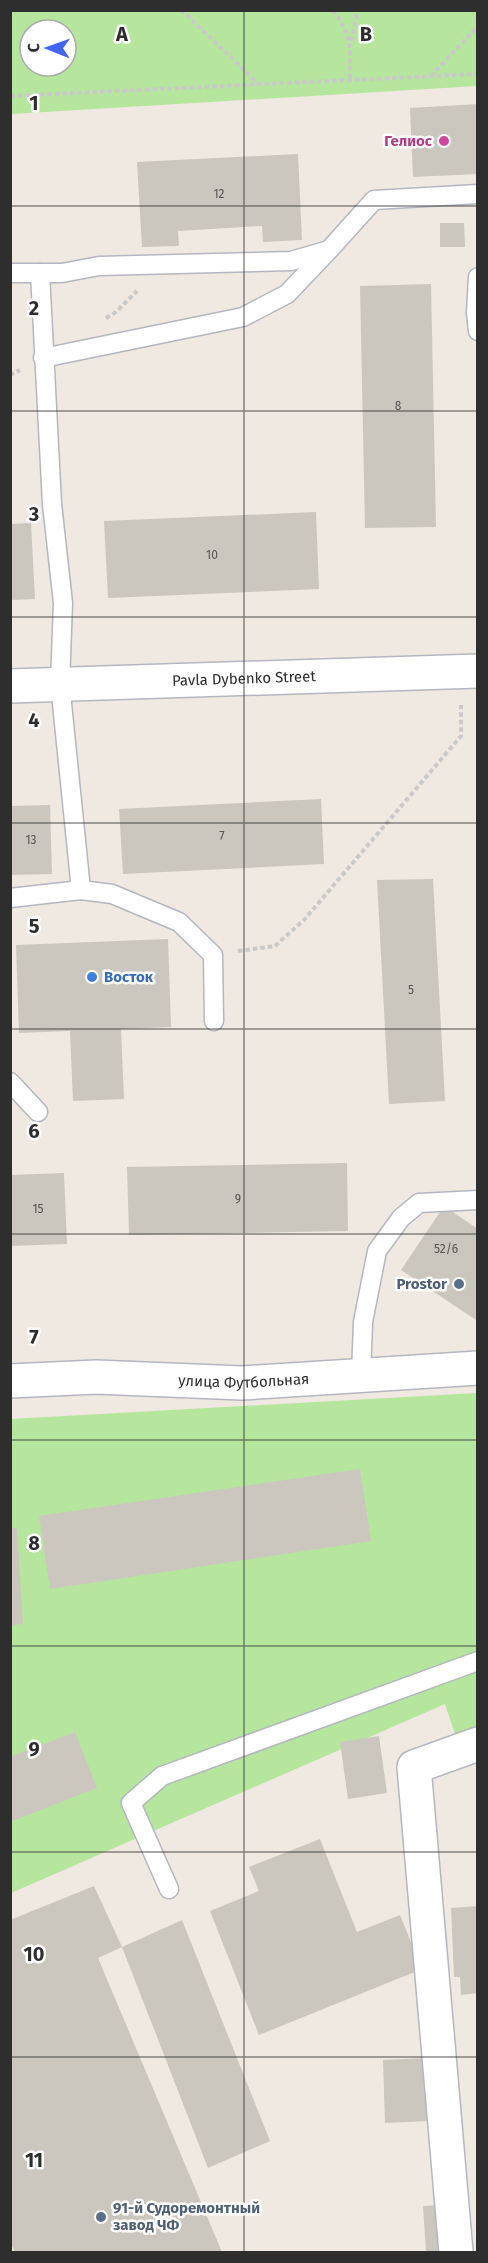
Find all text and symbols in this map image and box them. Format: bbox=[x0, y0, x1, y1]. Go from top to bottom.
north arrow bbox=[18, 18, 78, 78]
text: A bbox=[115, 22, 129, 46]
text: B bbox=[360, 22, 372, 46]
text: С bbox=[24, 42, 43, 53]
text: 1 bbox=[29, 91, 39, 115]
place label: Гелиос bbox=[384, 132, 433, 150]
marker: Гелиос bbox=[437, 134, 451, 148]
house number: 12 bbox=[213, 187, 225, 201]
text: 2 bbox=[29, 296, 39, 320]
house number: 8 bbox=[395, 399, 402, 413]
text: 3 bbox=[28, 502, 39, 526]
house number: 10 bbox=[206, 548, 218, 562]
street label: Pavla Dybenko Street bbox=[172, 667, 317, 690]
text: 4 bbox=[28, 708, 40, 732]
house number: 7 bbox=[219, 829, 225, 843]
house number: 13 bbox=[25, 833, 37, 847]
text: 5 bbox=[29, 914, 40, 938]
place label: Восток bbox=[104, 968, 154, 986]
marker: Восток bbox=[85, 970, 99, 984]
house number: 5 bbox=[408, 983, 414, 997]
text: 6 bbox=[28, 1119, 40, 1143]
house number: 9 bbox=[235, 1192, 241, 1206]
house number: 15 bbox=[32, 1202, 44, 1216]
house number: 52/6 bbox=[434, 1242, 458, 1256]
place label: Prostor bbox=[396, 1275, 448, 1293]
marker: Prostor bbox=[452, 1277, 466, 1291]
text: 7 bbox=[29, 1325, 39, 1349]
street label: улица Футбольная bbox=[178, 1370, 310, 1392]
text: 8 bbox=[28, 1531, 40, 1555]
text: 9 bbox=[28, 1737, 40, 1761]
text: 10 bbox=[24, 1942, 44, 1966]
text: 11 bbox=[25, 2148, 43, 2172]
place label: 91-й Судоремонтный завод ЧФ bbox=[113, 2199, 260, 2234]
marker: 91-й Судоремонтный завод ЧФ bbox=[94, 2210, 108, 2224]

